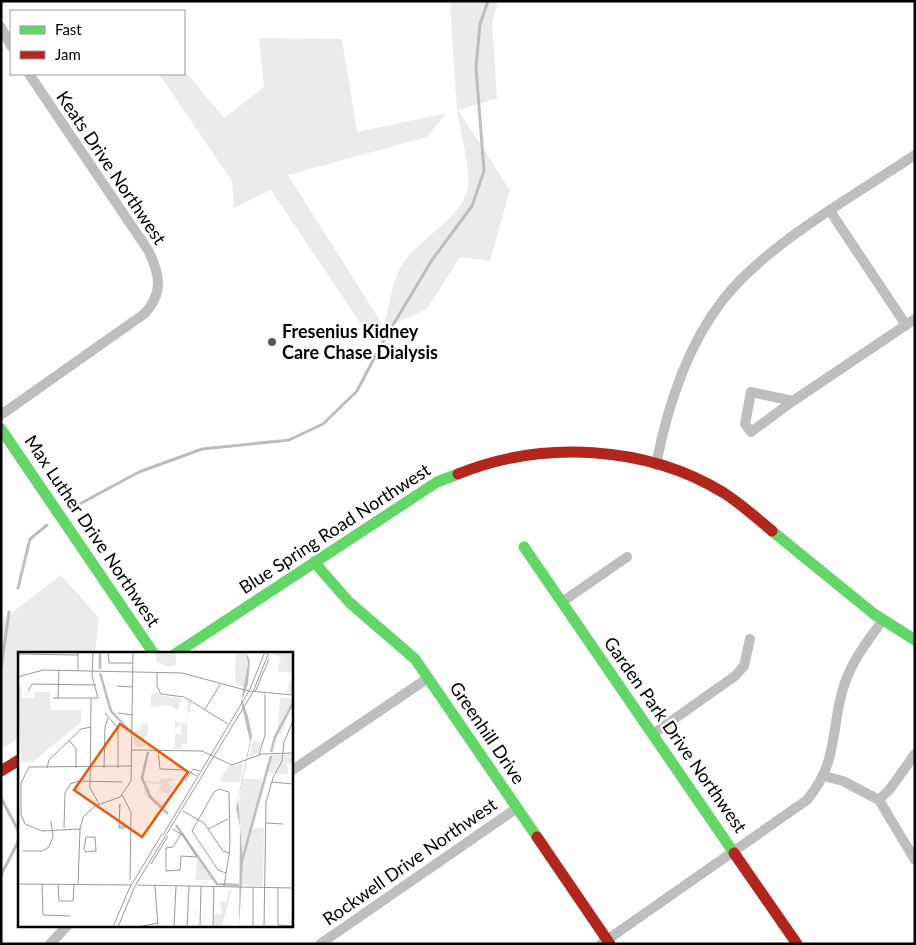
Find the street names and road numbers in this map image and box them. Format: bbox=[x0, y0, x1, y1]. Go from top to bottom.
street label: Keats Drive Northwest bbox=[52, 87, 172, 249]
street label: Max Luther Drive Northwest bbox=[20, 430, 166, 631]
street label: Blue Spring Road Northwest bbox=[235, 458, 435, 598]
street label: Garden Park Drive Northwest bbox=[600, 632, 752, 837]
street label: Greenhill Drive bbox=[446, 677, 530, 788]
street label: Rockwell Drive Northwest bbox=[318, 792, 501, 930]

